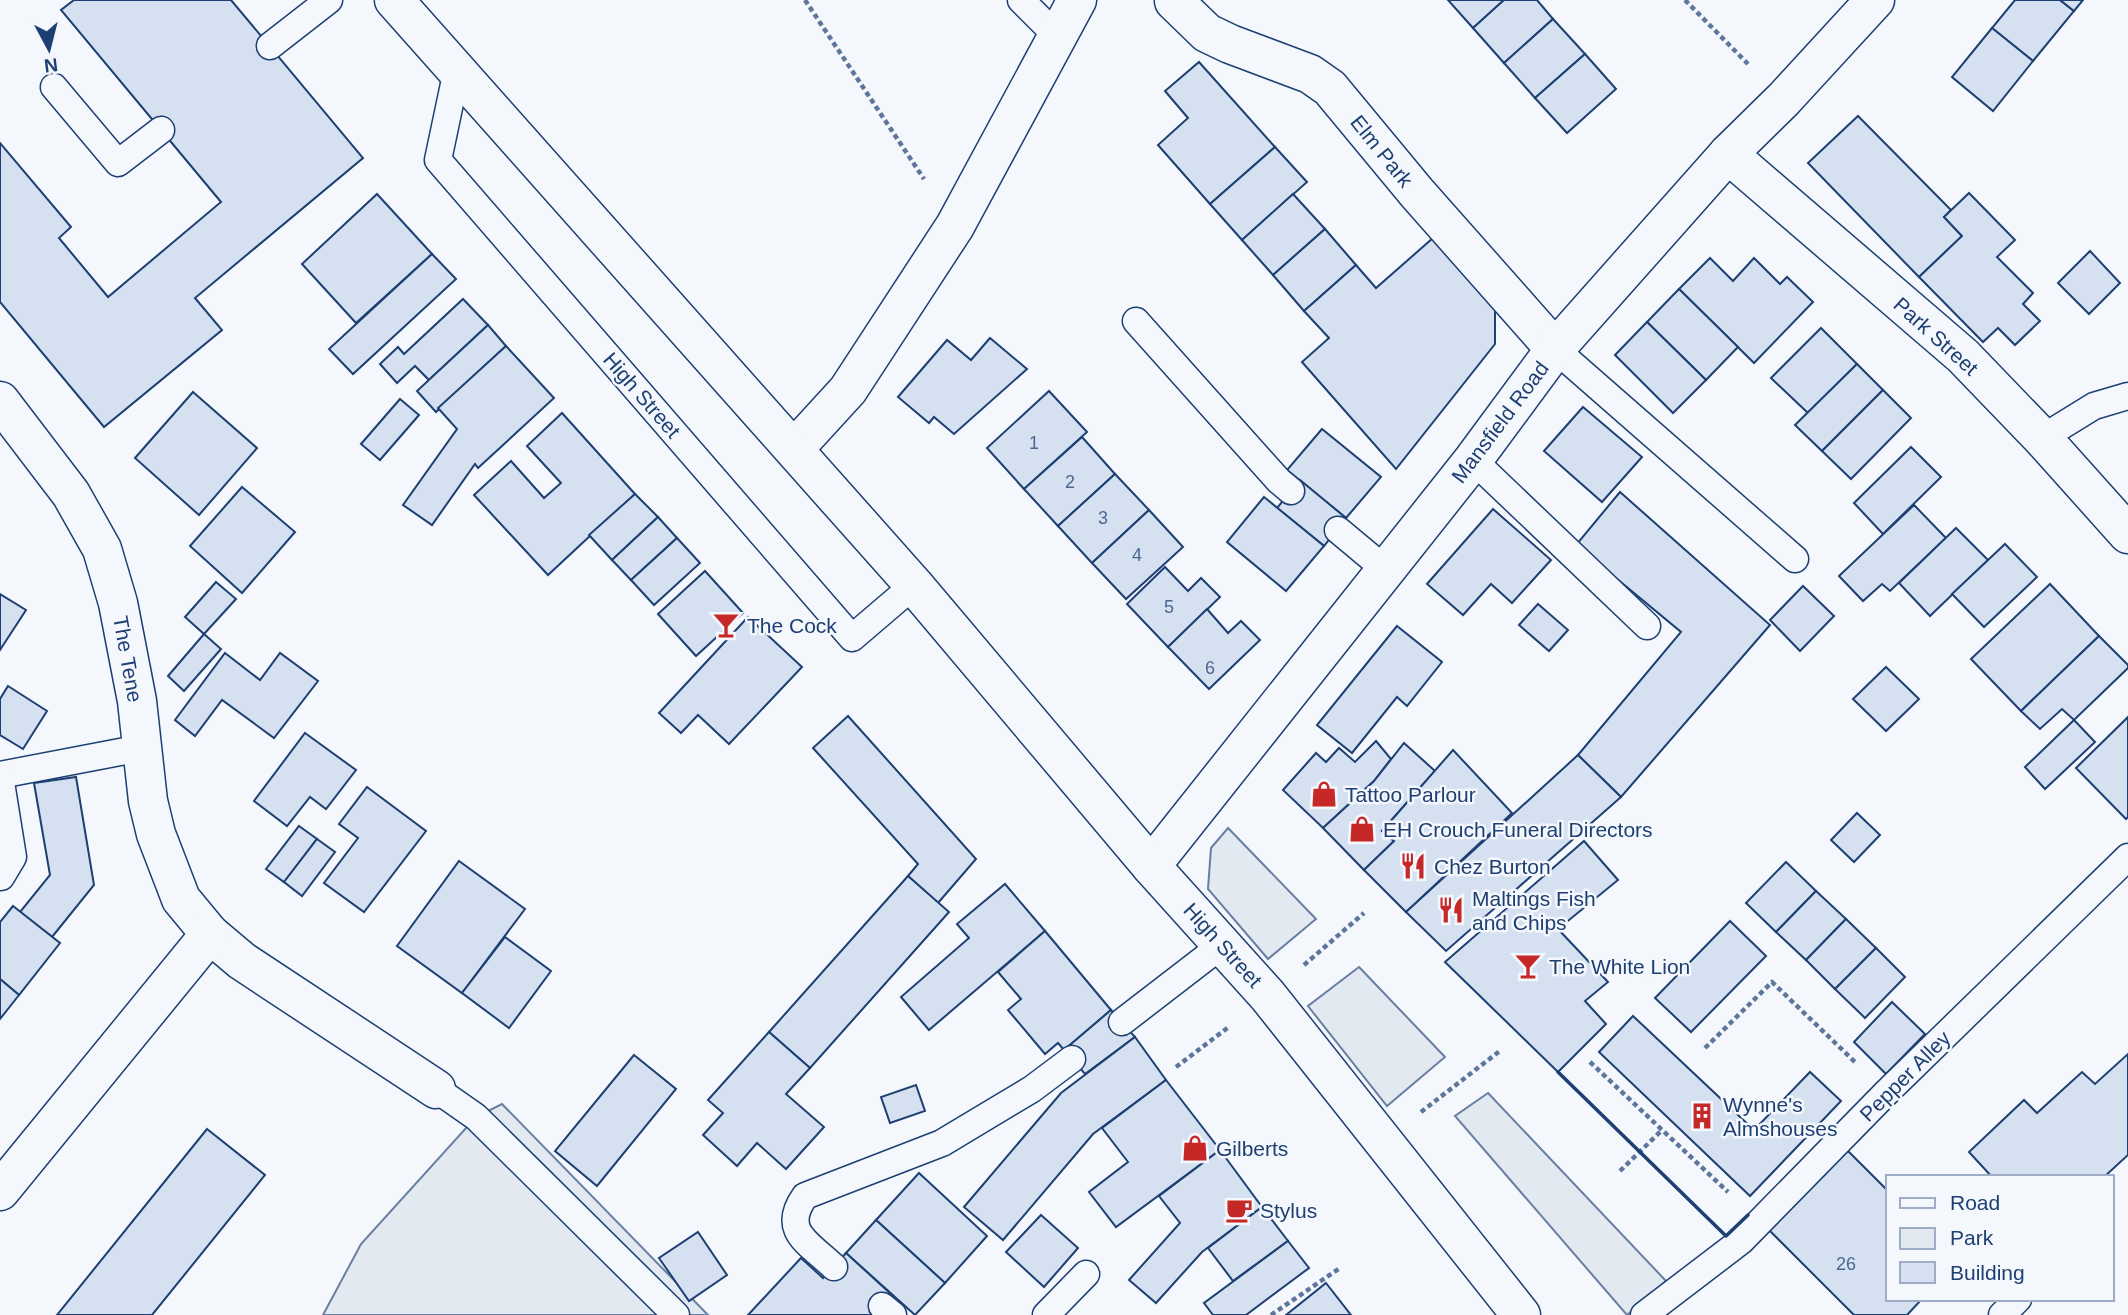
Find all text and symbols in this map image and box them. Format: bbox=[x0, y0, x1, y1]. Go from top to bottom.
north arrow bbox=[14, 14, 84, 84]
text: N bbox=[43, 54, 59, 77]
street label: Elm Park bbox=[1346, 111, 1418, 192]
street label: Park Street bbox=[1889, 292, 1983, 380]
street label: High Street bbox=[599, 348, 685, 442]
street label: Mansfield Road bbox=[1447, 357, 1553, 487]
house number: 1 bbox=[1029, 433, 1039, 453]
house number: 2 bbox=[1065, 472, 1075, 492]
house number: 3 bbox=[1098, 508, 1108, 528]
house number: 4 bbox=[1132, 545, 1142, 565]
house number: 5 bbox=[1164, 597, 1174, 617]
bar icon: The Cock bbox=[711, 610, 741, 640]
street label: The Tene bbox=[109, 614, 147, 704]
place label: The Cock bbox=[747, 614, 837, 637]
house number: 6 bbox=[1205, 658, 1215, 678]
shop icon: Tattoo Parlour bbox=[1309, 779, 1339, 809]
place label: Tattoo Parlour bbox=[1345, 783, 1476, 806]
shop icon: EH Crouch Funeral Directors bbox=[1347, 814, 1377, 844]
place label: EH Crouch Funeral Directors bbox=[1383, 818, 1653, 841]
restaurant icon: Chez Burton bbox=[1398, 851, 1428, 881]
place label: Chez Burton bbox=[1434, 855, 1551, 878]
place label: Maltings Fish and Chips bbox=[1472, 887, 1596, 934]
restaurant icon: Maltings Fish and Chips bbox=[1436, 895, 1466, 925]
street label: High Street bbox=[1179, 898, 1267, 992]
bar icon: The White Lion bbox=[1513, 951, 1543, 981]
place label: The White Lion bbox=[1549, 955, 1690, 978]
street label: Pepper Alley bbox=[1855, 1026, 1955, 1126]
place label: Wynne's Almshouses bbox=[1723, 1093, 1837, 1140]
building icon: Wynne's Almshouses bbox=[1687, 1101, 1717, 1131]
shop icon: Gilberts bbox=[1180, 1133, 1210, 1163]
place label: Gilberts bbox=[1216, 1137, 1288, 1160]
legend bbox=[1886, 1175, 2114, 1301]
text: Road bbox=[1950, 1191, 2000, 1214]
cafe icon: Stylus bbox=[1224, 1195, 1254, 1225]
place label: Stylus bbox=[1260, 1199, 1317, 1222]
text: Park bbox=[1950, 1226, 1994, 1249]
house number: 26 bbox=[1836, 1254, 1856, 1274]
text: Building bbox=[1950, 1261, 2025, 1284]

